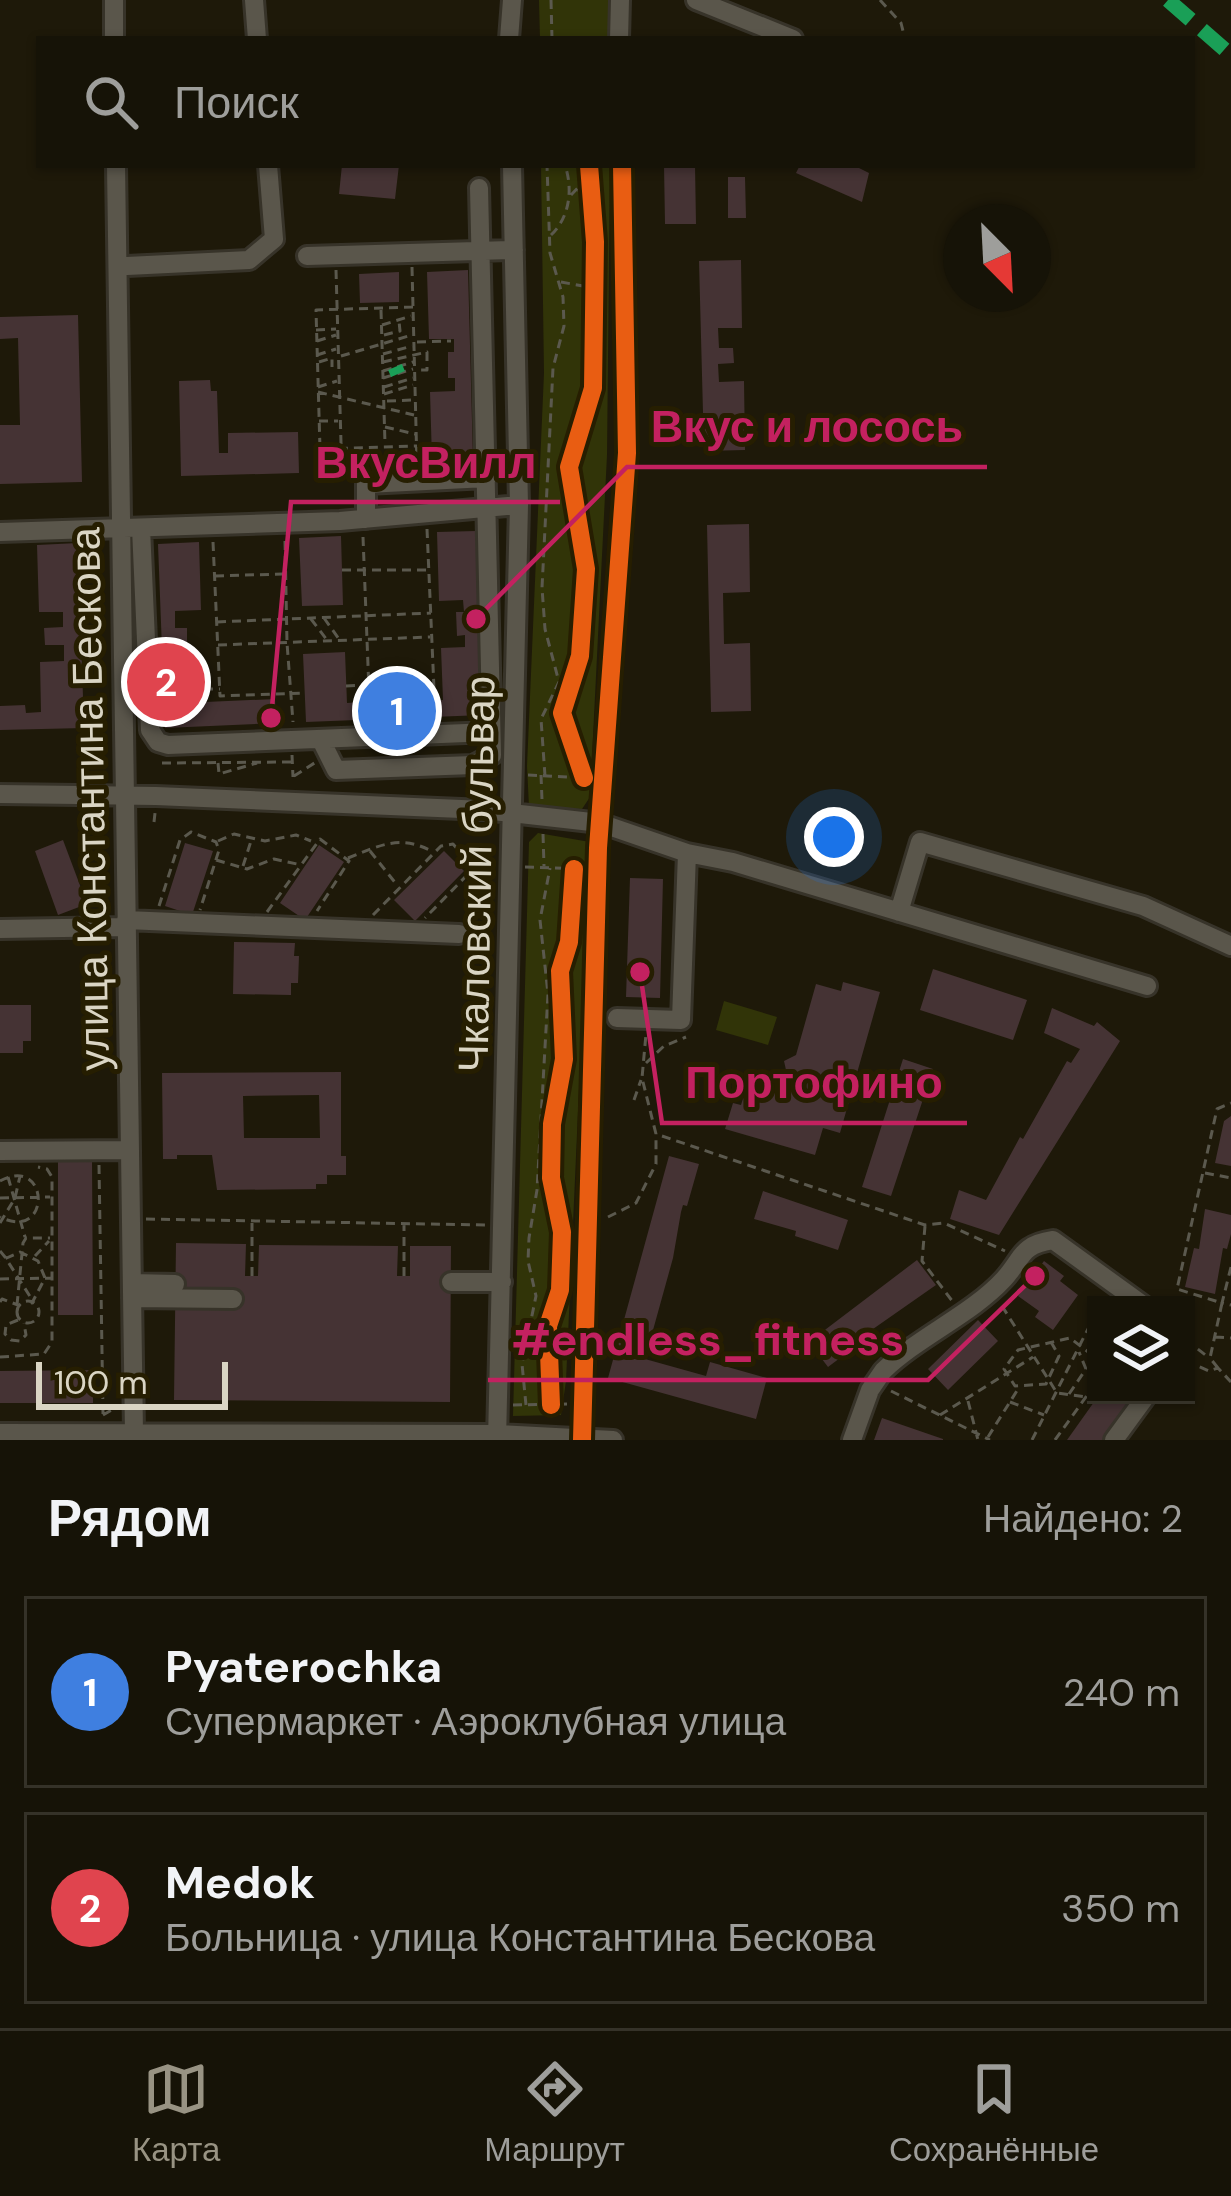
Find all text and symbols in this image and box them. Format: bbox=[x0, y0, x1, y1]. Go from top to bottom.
search box bbox=[36, 36, 1195, 168]
icon: search bbox=[78, 69, 144, 135]
text: Поиск bbox=[174, 73, 299, 132]
north arrow bbox=[943, 204, 1051, 312]
callout: Вкус и лосось bbox=[627, 386, 987, 467]
text: Вкус и лосось bbox=[651, 397, 963, 456]
callout: ВкусВилл bbox=[291, 421, 560, 502]
text: ВкусВилл bbox=[315, 433, 537, 492]
street label: улица Константина Бескова bbox=[57, 526, 122, 1071]
pin: 2 bbox=[127, 637, 205, 727]
pin: 1 bbox=[358, 666, 436, 756]
street label: Чкаловский бульвар bbox=[446, 675, 507, 1073]
your location bbox=[804, 807, 864, 867]
callout: Портофино bbox=[662, 1042, 967, 1123]
text: Портофино bbox=[685, 1053, 943, 1112]
map controls bbox=[1087, 1296, 1195, 1404]
button: layers bbox=[1087, 1296, 1195, 1404]
callout: #endless_fitness bbox=[488, 1299, 928, 1380]
text: #endless_fitness bbox=[512, 1310, 904, 1369]
scale bar bbox=[36, 1356, 228, 1409]
text: 100 m bbox=[54, 1361, 148, 1404]
text: Рядом bbox=[48, 1485, 212, 1552]
text: Найдено: 2 bbox=[983, 1493, 1183, 1544]
text: Pyaterochka bbox=[165, 1637, 442, 1696]
text: 1 bbox=[83, 1667, 97, 1718]
text: 240 m bbox=[1063, 1667, 1180, 1718]
text: Супермаркет · Аэроклубная улица bbox=[165, 1696, 786, 1747]
text: Medok bbox=[165, 1853, 315, 1912]
text: 2 bbox=[79, 1883, 101, 1934]
text: 350 m bbox=[1061, 1883, 1180, 1934]
text: Больница · улица Константина Бескова bbox=[165, 1912, 875, 1963]
tab: Карта bbox=[132, 2056, 220, 2171]
tab: Маршрут bbox=[484, 2056, 625, 2171]
tab: Сохранённые bbox=[889, 2056, 1099, 2171]

